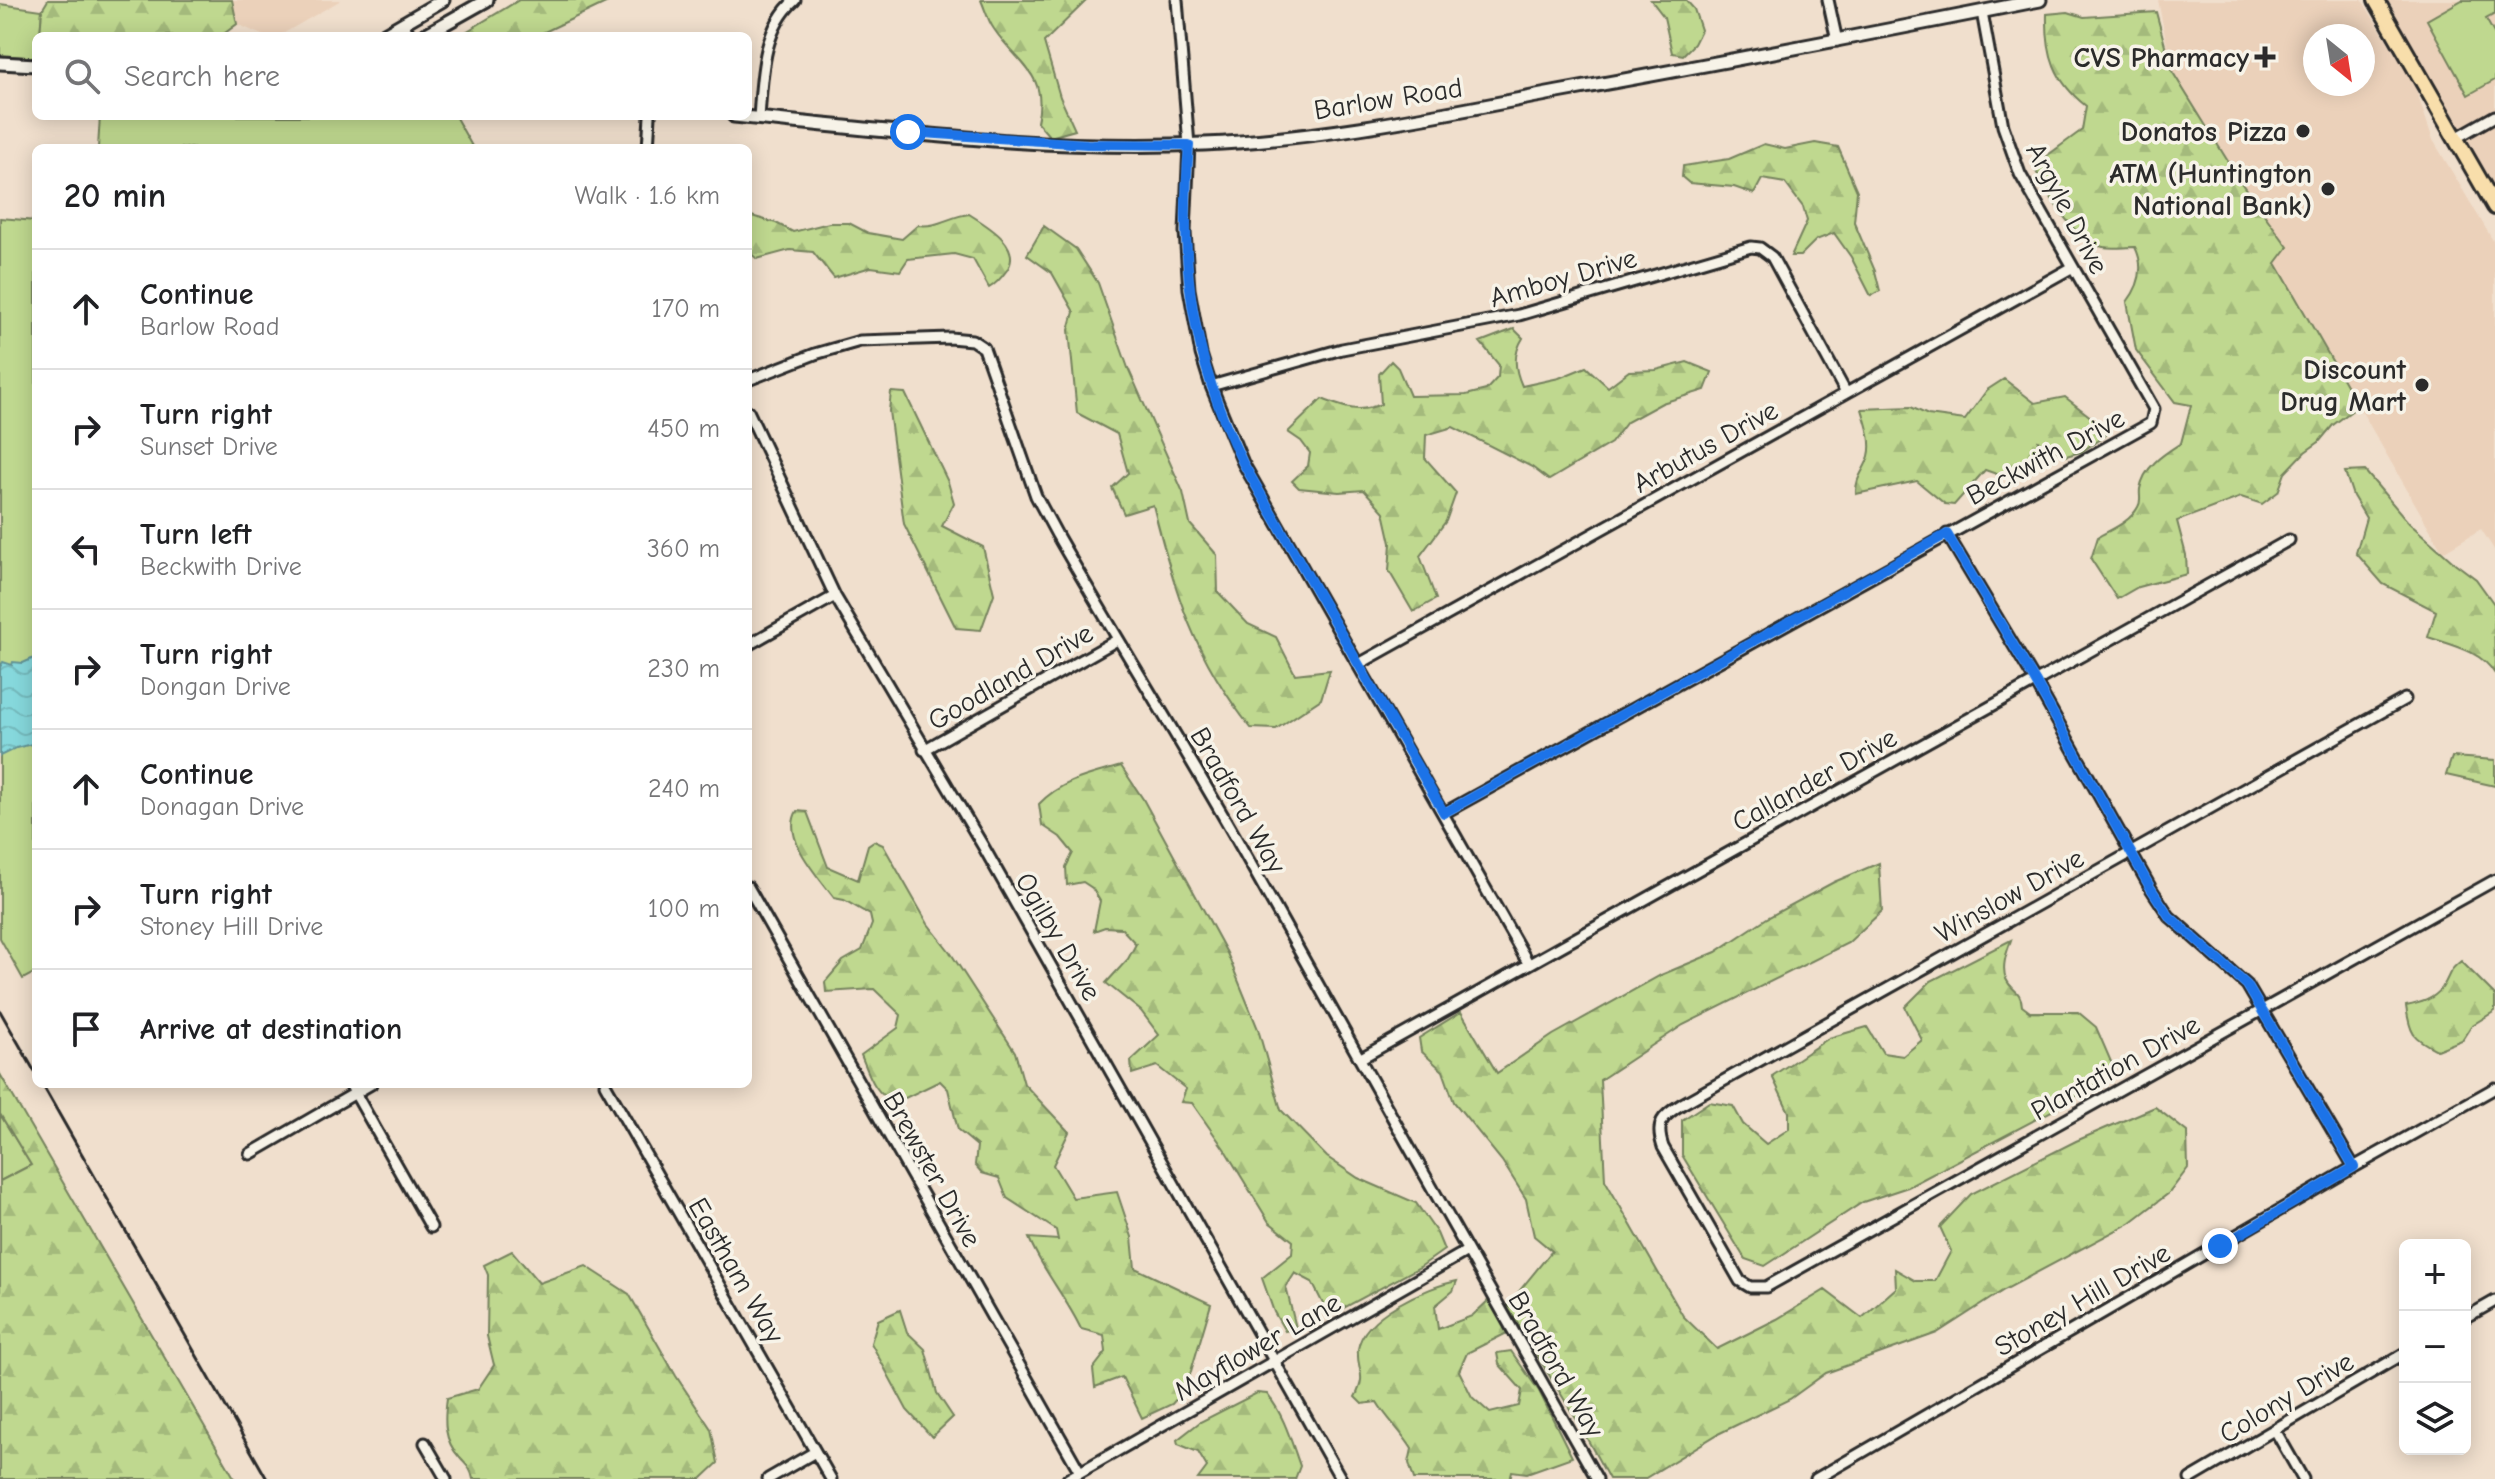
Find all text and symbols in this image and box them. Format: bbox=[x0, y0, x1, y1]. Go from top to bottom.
north arrow bbox=[2303, 24, 2375, 96]
search box bbox=[32, 32, 752, 120]
place label: CVS Pharmacy bbox=[2074, 42, 2249, 74]
marker: CVS Pharmacy bbox=[2256, 48, 2274, 66]
icon: search bbox=[60, 54, 104, 98]
text: Search here bbox=[124, 59, 280, 94]
street label: Barlow Road bbox=[1311, 71, 1465, 127]
route start bbox=[890, 114, 926, 150]
place label: Donatos Pizza bbox=[2121, 116, 2287, 148]
marker: Donatos Pizza bbox=[2294, 122, 2312, 140]
street label: Argyle Drive bbox=[2019, 138, 2115, 279]
place label: ATM (Huntington National Bank) bbox=[2109, 158, 2312, 222]
text: 20 min bbox=[64, 176, 166, 216]
marker: ATM (Huntington National Bank) bbox=[2319, 180, 2337, 198]
text: Walk · 1.6 km bbox=[574, 181, 720, 211]
street label: Amboy Drive bbox=[1486, 242, 1640, 314]
text: Continue bbox=[140, 277, 254, 312]
icon: ahead bbox=[64, 287, 108, 331]
text: 170 m bbox=[651, 294, 720, 324]
text: Barlow Road bbox=[140, 312, 279, 342]
place label: Discount Drug Mart bbox=[2280, 354, 2407, 418]
marker: Discount Drug Mart bbox=[2413, 376, 2431, 394]
street label: Arbutus Drive bbox=[1628, 394, 1783, 500]
text: Turn right bbox=[140, 397, 272, 432]
street label: Beckwith Drive bbox=[1961, 402, 2130, 512]
icon: right bbox=[64, 407, 108, 451]
text: 450 m bbox=[647, 414, 720, 444]
text: Sunset Drive bbox=[140, 432, 278, 462]
text: Turn left bbox=[140, 517, 252, 552]
icon: left bbox=[64, 527, 108, 571]
text: 360 m bbox=[647, 534, 720, 564]
text: Beckwith Drive bbox=[140, 552, 302, 582]
street label: Goodland Drive bbox=[922, 617, 1099, 737]
text: Turn right bbox=[140, 637, 272, 672]
icon: right bbox=[64, 647, 108, 691]
text: 230 m bbox=[647, 654, 720, 684]
text: Dongan Drive bbox=[140, 672, 291, 702]
street label: Callander Drive bbox=[1727, 721, 1902, 838]
street label: Bradford Way bbox=[1183, 722, 1293, 880]
text: Continue bbox=[140, 757, 254, 792]
icon: ahead bbox=[64, 767, 108, 811]
text: 240 m bbox=[648, 774, 720, 804]
text: Donagan Drive bbox=[140, 792, 304, 822]
street label: Winslow Drive bbox=[1930, 842, 2089, 950]
street label: Ogilby Drive bbox=[1009, 867, 1108, 1006]
text: Turn right bbox=[140, 877, 272, 912]
icon: right bbox=[64, 887, 108, 931]
text: 100 m bbox=[648, 894, 720, 924]
text: Stoney Hill Drive bbox=[140, 912, 323, 942]
icon: arrive bbox=[64, 1007, 108, 1051]
street label: Plantation Drive bbox=[2026, 1008, 2205, 1127]
text: Arrive at destination bbox=[140, 1012, 402, 1047]
street label: Brewster Drive bbox=[876, 1086, 988, 1253]
street label: Eastham Way bbox=[682, 1192, 791, 1349]
route end bbox=[2202, 1228, 2238, 1264]
street label: Stoney Hill Drive bbox=[1989, 1237, 2176, 1363]
map controls bbox=[2399, 1239, 2471, 1455]
button: + bbox=[2399, 1239, 2471, 1311]
street label: Mayflower Lane bbox=[1168, 1286, 1347, 1408]
street label: Bradford Way bbox=[1501, 1286, 1611, 1444]
button: − bbox=[2399, 1311, 2471, 1383]
street label: Colony Drive bbox=[2214, 1345, 2359, 1450]
button: layers bbox=[2399, 1383, 2471, 1455]

